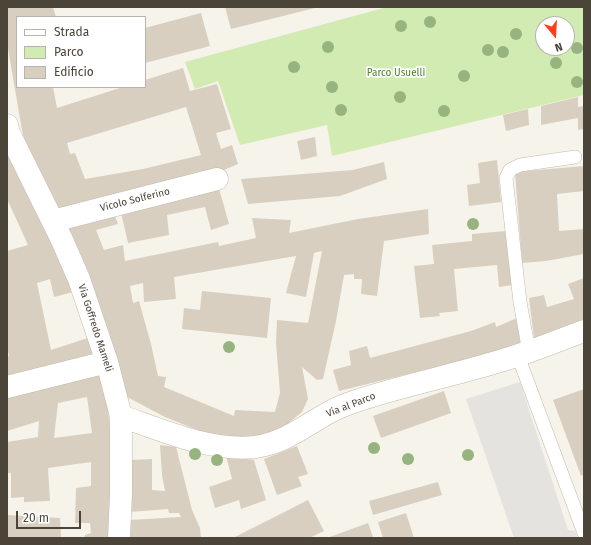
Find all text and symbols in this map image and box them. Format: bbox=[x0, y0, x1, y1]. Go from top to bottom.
legend bbox=[16, 16, 146, 88]
north arrow bbox=[535, 16, 575, 56]
text: Strada bbox=[54, 25, 89, 39]
text: N bbox=[553, 40, 564, 54]
text: Parco bbox=[54, 45, 84, 59]
text: Edificio bbox=[54, 65, 94, 79]
park label: Parco Usuelli bbox=[367, 67, 425, 79]
street label: Vicolo Solferino bbox=[99, 186, 171, 214]
street label: Via Goffredo Mameli bbox=[75, 282, 115, 374]
street label: Via al Parco bbox=[325, 390, 377, 420]
scale bar bbox=[18, 503, 83, 529]
text: 20 m bbox=[23, 511, 49, 525]

